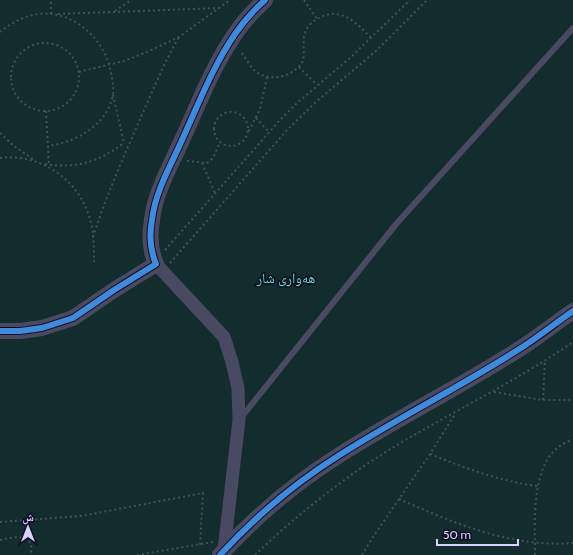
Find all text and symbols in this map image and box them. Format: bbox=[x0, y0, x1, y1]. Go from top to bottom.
park label: هەواری شار bbox=[256, 269, 315, 287]
north arrow bbox=[8, 507, 48, 547]
text: ش bbox=[22, 510, 34, 525]
scale bar bbox=[437, 521, 518, 547]
text: 50 m bbox=[443, 527, 471, 542]

